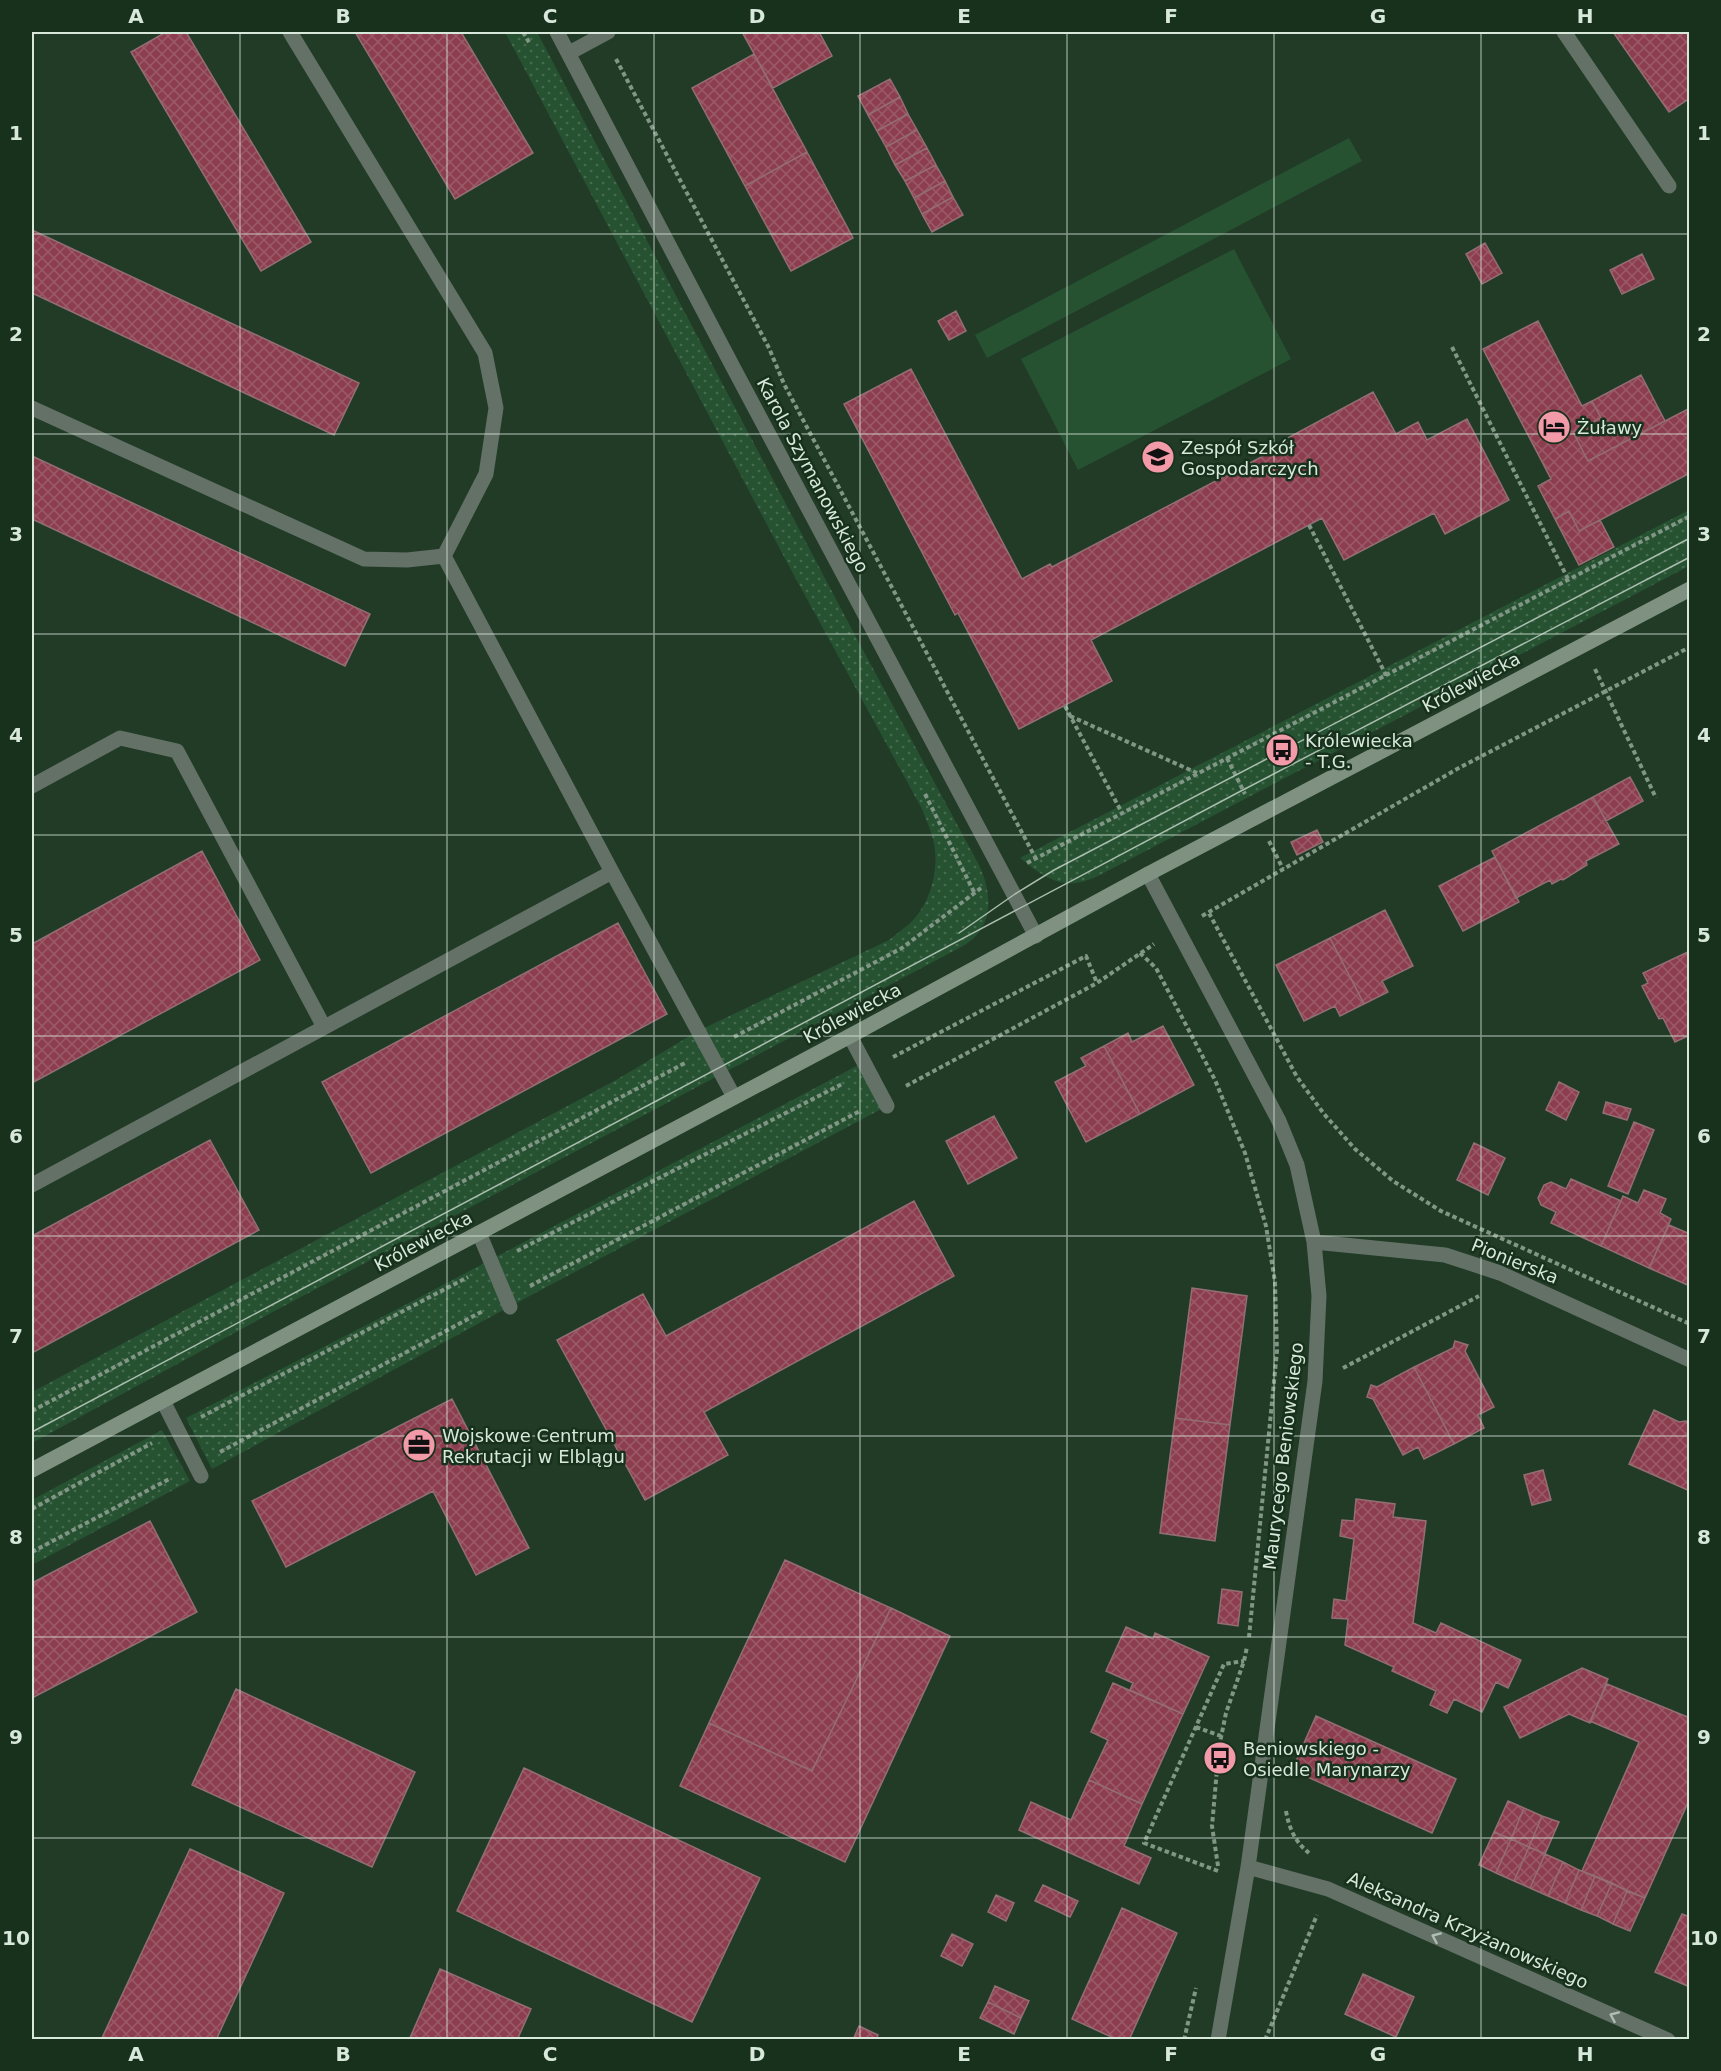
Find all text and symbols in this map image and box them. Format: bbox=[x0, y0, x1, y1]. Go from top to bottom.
text: A bbox=[128, 4, 144, 28]
text: B bbox=[335, 4, 351, 28]
text: C bbox=[543, 4, 557, 28]
text: D bbox=[749, 4, 765, 28]
text: E bbox=[957, 4, 971, 28]
text: F bbox=[1164, 4, 1178, 28]
text: G bbox=[1370, 4, 1386, 28]
text: H bbox=[1577, 4, 1593, 28]
text: 1 bbox=[9, 121, 23, 145]
text: 1 bbox=[1697, 121, 1711, 145]
text: 2 bbox=[9, 322, 23, 346]
text: 2 bbox=[1697, 322, 1711, 346]
street label: Karola Szymanowskiego bbox=[753, 374, 873, 576]
hotel icon: Żuławy bbox=[1536, 409, 1572, 445]
place label: Żuławy bbox=[1577, 417, 1643, 438]
place label: Zespół Szkół Gospodarczych bbox=[1181, 437, 1319, 479]
school or university icon: Zespół Szkół Gospodarczych bbox=[1140, 439, 1176, 475]
text: 3 bbox=[9, 522, 23, 546]
text: 3 bbox=[1697, 522, 1711, 546]
street label: Królewiecka bbox=[1419, 647, 1523, 717]
text: 4 bbox=[9, 723, 23, 747]
text: 4 bbox=[1697, 723, 1711, 747]
place label: Królewiecka - T.G. bbox=[1305, 730, 1413, 772]
bus stop icon: Królewiecka - T.G. bbox=[1264, 732, 1300, 768]
text: 5 bbox=[9, 923, 23, 947]
text: 5 bbox=[1697, 923, 1711, 947]
street label: Królewiecka bbox=[800, 978, 904, 1048]
text: 6 bbox=[9, 1124, 23, 1148]
text: 6 bbox=[1697, 1124, 1711, 1148]
street label: Królewiecka bbox=[371, 1206, 475, 1276]
street label: Pionierska bbox=[1468, 1234, 1562, 1288]
text: 7 bbox=[9, 1324, 23, 1348]
text: 7 bbox=[1697, 1324, 1711, 1348]
street label: Maurycego Beniowskiego bbox=[1259, 1341, 1307, 1571]
place label: Wojskowe Centrum Rekrutacji w Elblągu bbox=[442, 1425, 625, 1467]
office icon: Wojskowe Centrum Rekrutacji w Elblągu bbox=[401, 1427, 437, 1463]
text: 8 bbox=[9, 1525, 23, 1549]
text: 8 bbox=[1697, 1525, 1711, 1549]
text: 9 bbox=[9, 1725, 23, 1749]
text: 9 bbox=[1697, 1725, 1711, 1749]
place label: Beniowskiego - Osiedle Marynarzy bbox=[1243, 1738, 1411, 1780]
bus stop icon: Beniowskiego - Osiedle Marynarzy bbox=[1202, 1740, 1238, 1776]
street label: Aleksandra Krzyżanowskiego bbox=[1344, 1867, 1592, 1993]
text: 10 bbox=[2, 1926, 30, 1950]
text: 10 bbox=[1690, 1926, 1718, 1950]
one-way arrow bbox=[1431, 1932, 1442, 1944]
one-way arrow bbox=[1610, 2011, 1621, 2023]
text: A bbox=[128, 2042, 144, 2066]
text: B bbox=[335, 2042, 351, 2066]
text: C bbox=[543, 2042, 557, 2066]
text: D bbox=[749, 2042, 765, 2066]
text: E bbox=[957, 2042, 971, 2066]
text: F bbox=[1164, 2042, 1178, 2066]
text: G bbox=[1370, 2042, 1386, 2066]
text: H bbox=[1577, 2042, 1593, 2066]

